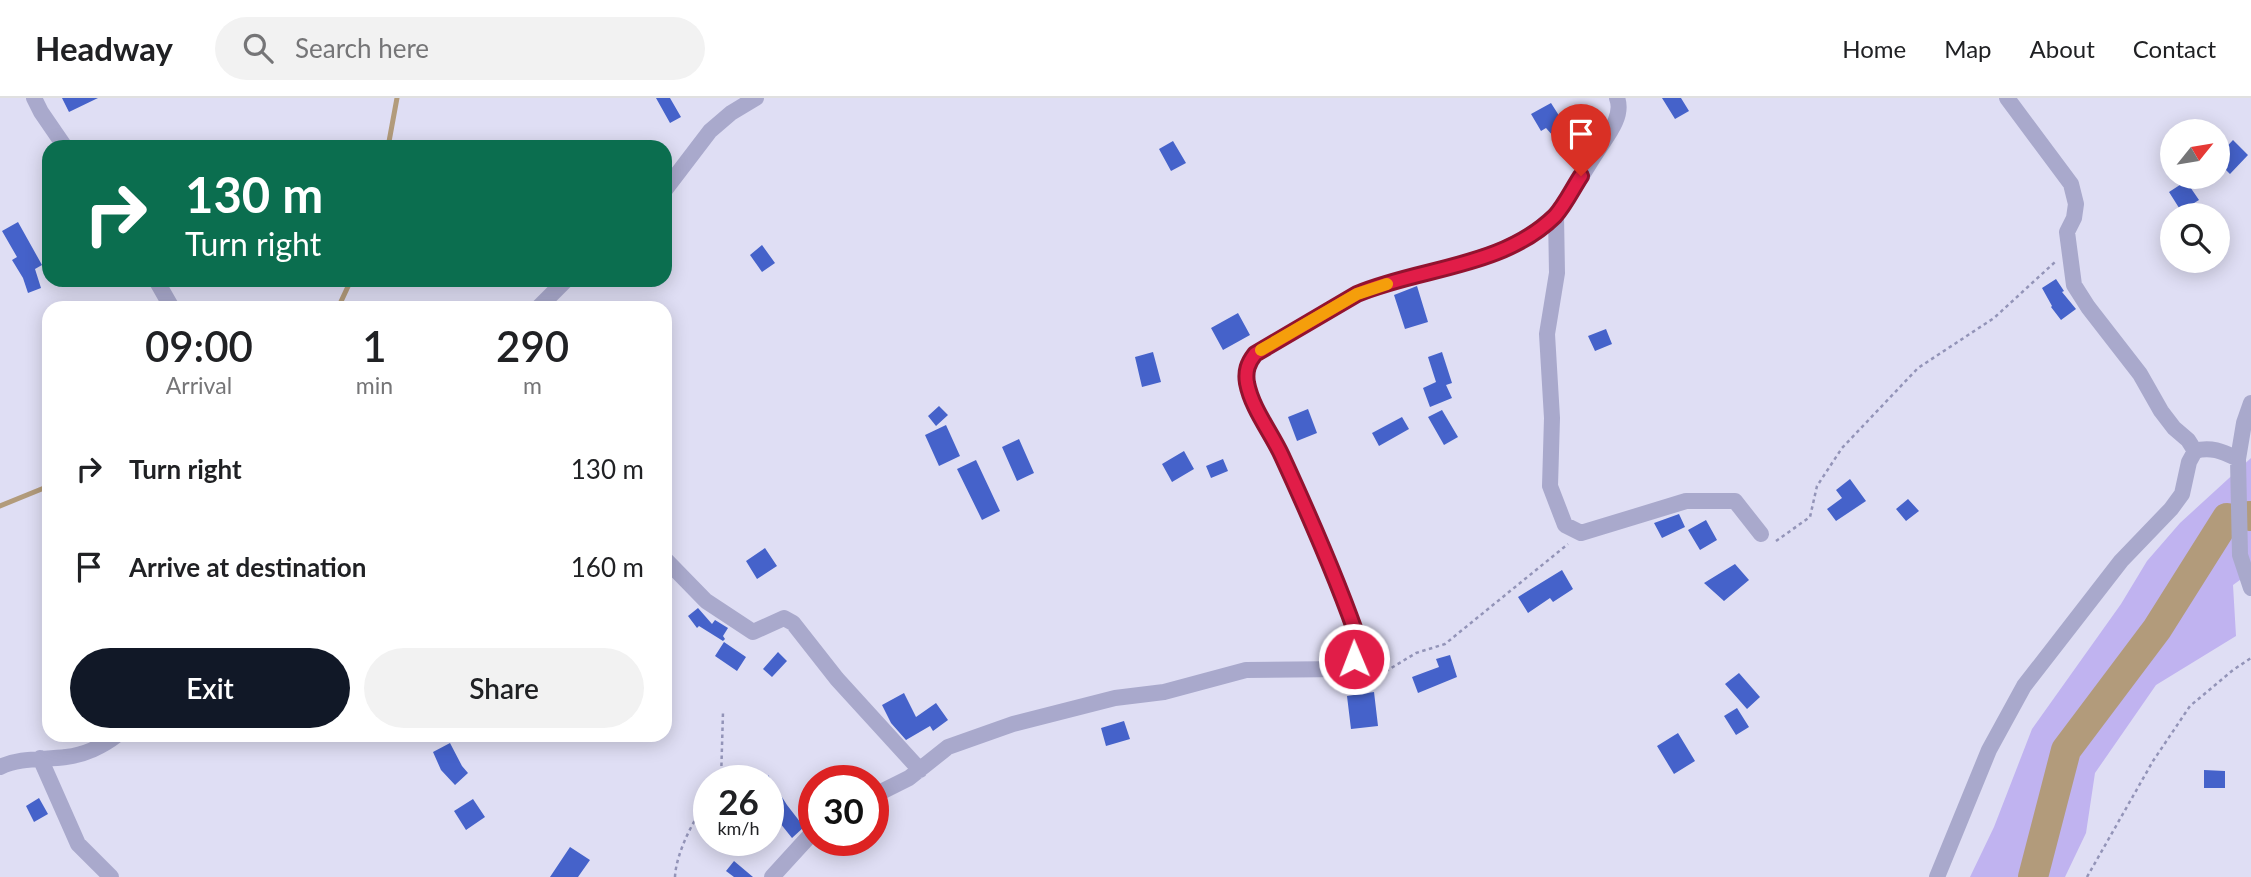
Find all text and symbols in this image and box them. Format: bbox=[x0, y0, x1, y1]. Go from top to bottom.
search box bbox=[215, 17, 705, 80]
text: Headway bbox=[35, 28, 173, 68]
icon: search bbox=[239, 29, 277, 67]
text: Search here bbox=[295, 32, 429, 64]
text: Home bbox=[1842, 34, 1906, 63]
text: Map bbox=[1944, 34, 1992, 63]
text: About bbox=[2030, 34, 2095, 63]
text: Contact bbox=[2133, 34, 2216, 63]
pin bbox=[1551, 104, 1611, 176]
icon: arrive bbox=[1562, 115, 1600, 153]
north arrow bbox=[2160, 119, 2230, 189]
map controls bbox=[2160, 119, 2230, 273]
text: 130 m bbox=[185, 165, 323, 223]
icon: right bbox=[70, 168, 161, 259]
button: search bbox=[2160, 203, 2230, 273]
text: Turn right bbox=[185, 224, 321, 263]
text: 09:00 bbox=[145, 321, 253, 371]
text: 1 bbox=[362, 321, 387, 371]
text: 290 bbox=[496, 321, 569, 371]
text: Arrival bbox=[166, 371, 232, 399]
text: min bbox=[356, 371, 393, 399]
text: m bbox=[523, 371, 542, 399]
icon: right bbox=[70, 450, 108, 488]
text: Turn right bbox=[129, 453, 242, 485]
text: 130 m bbox=[571, 453, 644, 485]
icon: arrive bbox=[70, 548, 108, 586]
text: Arrive at destination bbox=[129, 551, 366, 583]
text: 160 m bbox=[571, 551, 644, 583]
position arrow bbox=[1317, 622, 1391, 696]
button: Exit bbox=[70, 648, 350, 728]
button: Share bbox=[364, 648, 644, 728]
speed limit sign: 30 bbox=[798, 765, 889, 856]
text: 26 bbox=[718, 780, 759, 822]
text: km/h bbox=[717, 817, 760, 839]

